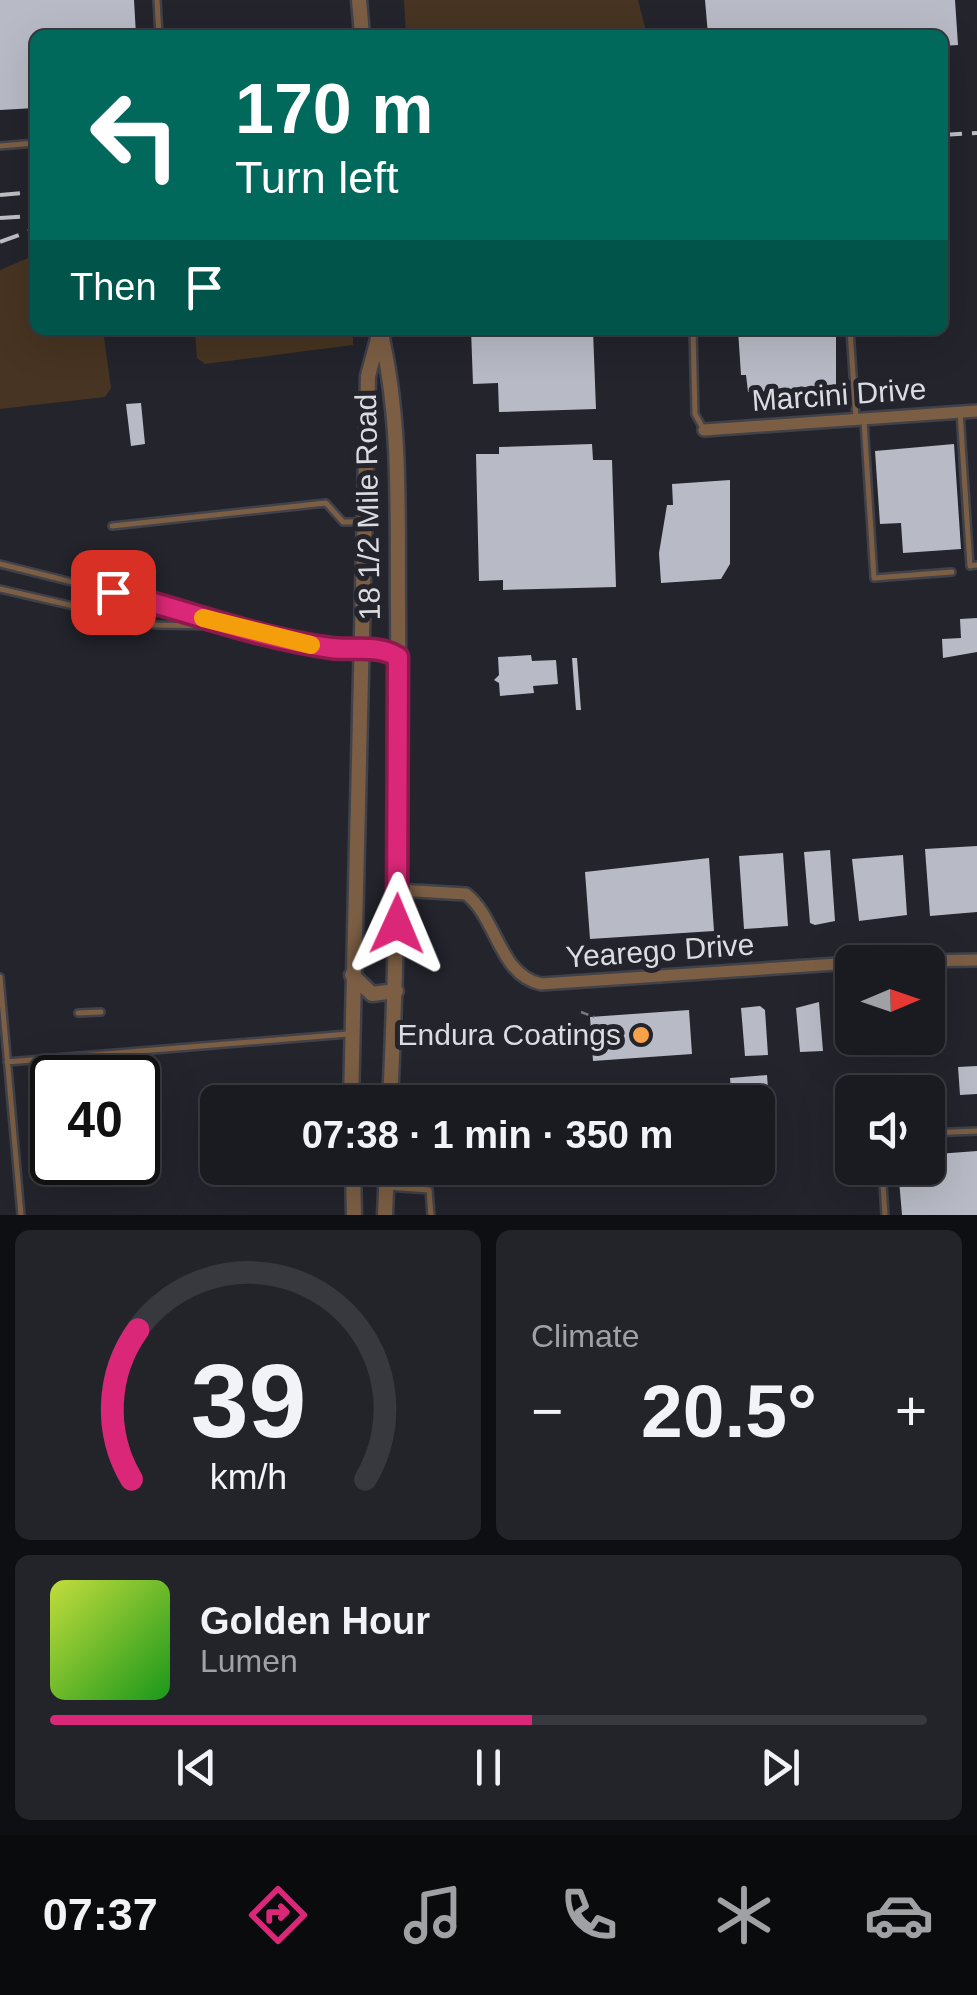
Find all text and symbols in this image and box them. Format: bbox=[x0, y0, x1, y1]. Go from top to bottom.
icon: left bbox=[70, 70, 200, 200]
text: 170 m bbox=[235, 70, 433, 148]
text: Turn left bbox=[235, 152, 398, 203]
icon: arrive bbox=[177, 260, 232, 315]
text: Then bbox=[70, 266, 157, 308]
street label: Marcini Drive bbox=[751, 372, 927, 417]
street label: 18 1/2 Mile Road bbox=[349, 393, 386, 621]
pin bbox=[71, 550, 156, 635]
icon: arrive bbox=[86, 565, 141, 620]
position arrow bbox=[345, 872, 449, 976]
street label: Yearego Drive bbox=[565, 927, 755, 974]
north arrow bbox=[835, 945, 945, 1055]
map controls bbox=[835, 945, 945, 1185]
place label: Endura Coatings bbox=[398, 1018, 621, 1051]
marker: Endura Coatings bbox=[630, 1024, 652, 1046]
speed limit sign: 40 bbox=[30, 1055, 160, 1185]
button: sound bbox=[835, 1075, 945, 1185]
text: 07:38 · 1 min · 350 m bbox=[302, 1114, 673, 1156]
text: Climate bbox=[531, 1318, 639, 1354]
text: 39 bbox=[190, 1343, 306, 1459]
text: 20.5° bbox=[641, 1369, 817, 1453]
text: − bbox=[531, 1380, 563, 1442]
text: + bbox=[895, 1380, 927, 1442]
text: km/h bbox=[209, 1457, 287, 1497]
text: Golden Hour bbox=[200, 1600, 430, 1642]
text: Lumen bbox=[200, 1643, 298, 1679]
icon: previous bbox=[169, 1740, 224, 1795]
icon: pause bbox=[461, 1740, 516, 1795]
icon: next bbox=[753, 1740, 808, 1795]
icon: directions bbox=[243, 1880, 313, 1950]
icon: music bbox=[398, 1880, 468, 1950]
icon: phone bbox=[554, 1880, 624, 1950]
icon: climate bbox=[709, 1880, 779, 1950]
icon: car bbox=[864, 1880, 934, 1950]
text: 07:37 bbox=[43, 1889, 158, 1940]

